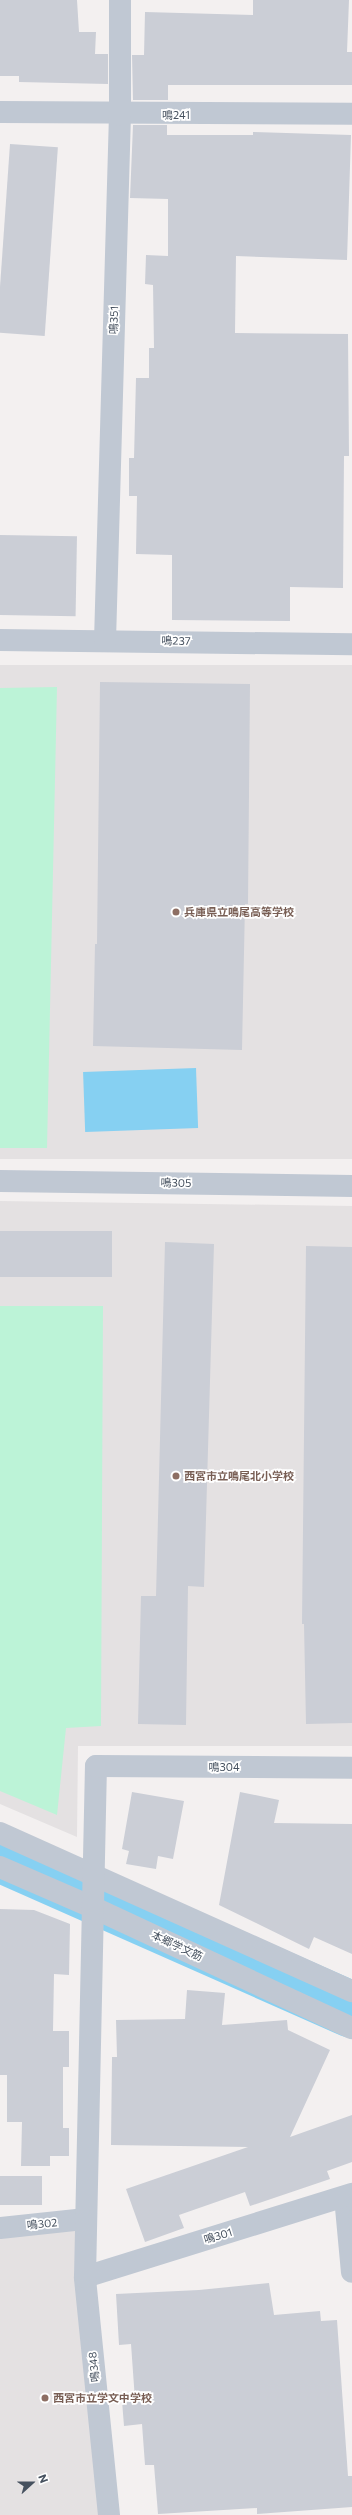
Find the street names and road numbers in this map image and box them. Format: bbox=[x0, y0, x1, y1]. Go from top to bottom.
street label: 鳴241 bbox=[162, 108, 190, 122]
street label: 鳴351 bbox=[107, 306, 121, 334]
street label: 鳴237 bbox=[161, 634, 191, 648]
street label: 鳴305 bbox=[161, 1176, 191, 1190]
street label: 鳴304 bbox=[208, 1760, 240, 1774]
street label: 本郷学文筋 bbox=[149, 1928, 205, 1964]
street label: 鳴302 bbox=[26, 2216, 58, 2232]
street label: 鳴301 bbox=[202, 2225, 234, 2247]
street label: 鳴348 bbox=[86, 2351, 102, 2383]

